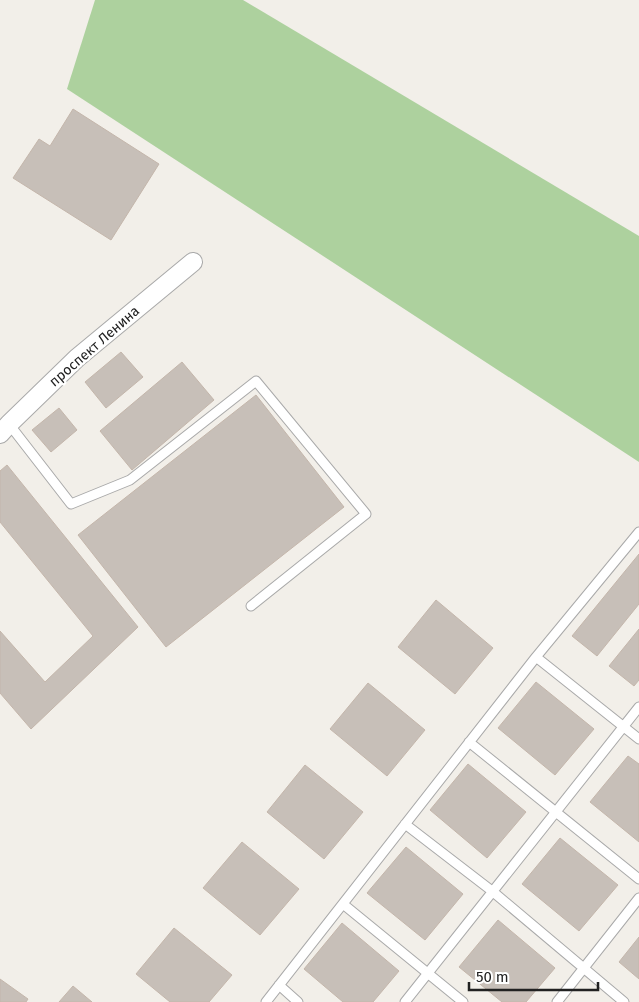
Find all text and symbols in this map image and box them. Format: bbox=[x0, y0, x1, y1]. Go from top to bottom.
street label: проспект Ленина bbox=[46, 303, 143, 390]
scale bar bbox=[469, 960, 598, 992]
text: 50 m bbox=[476, 968, 509, 986]

